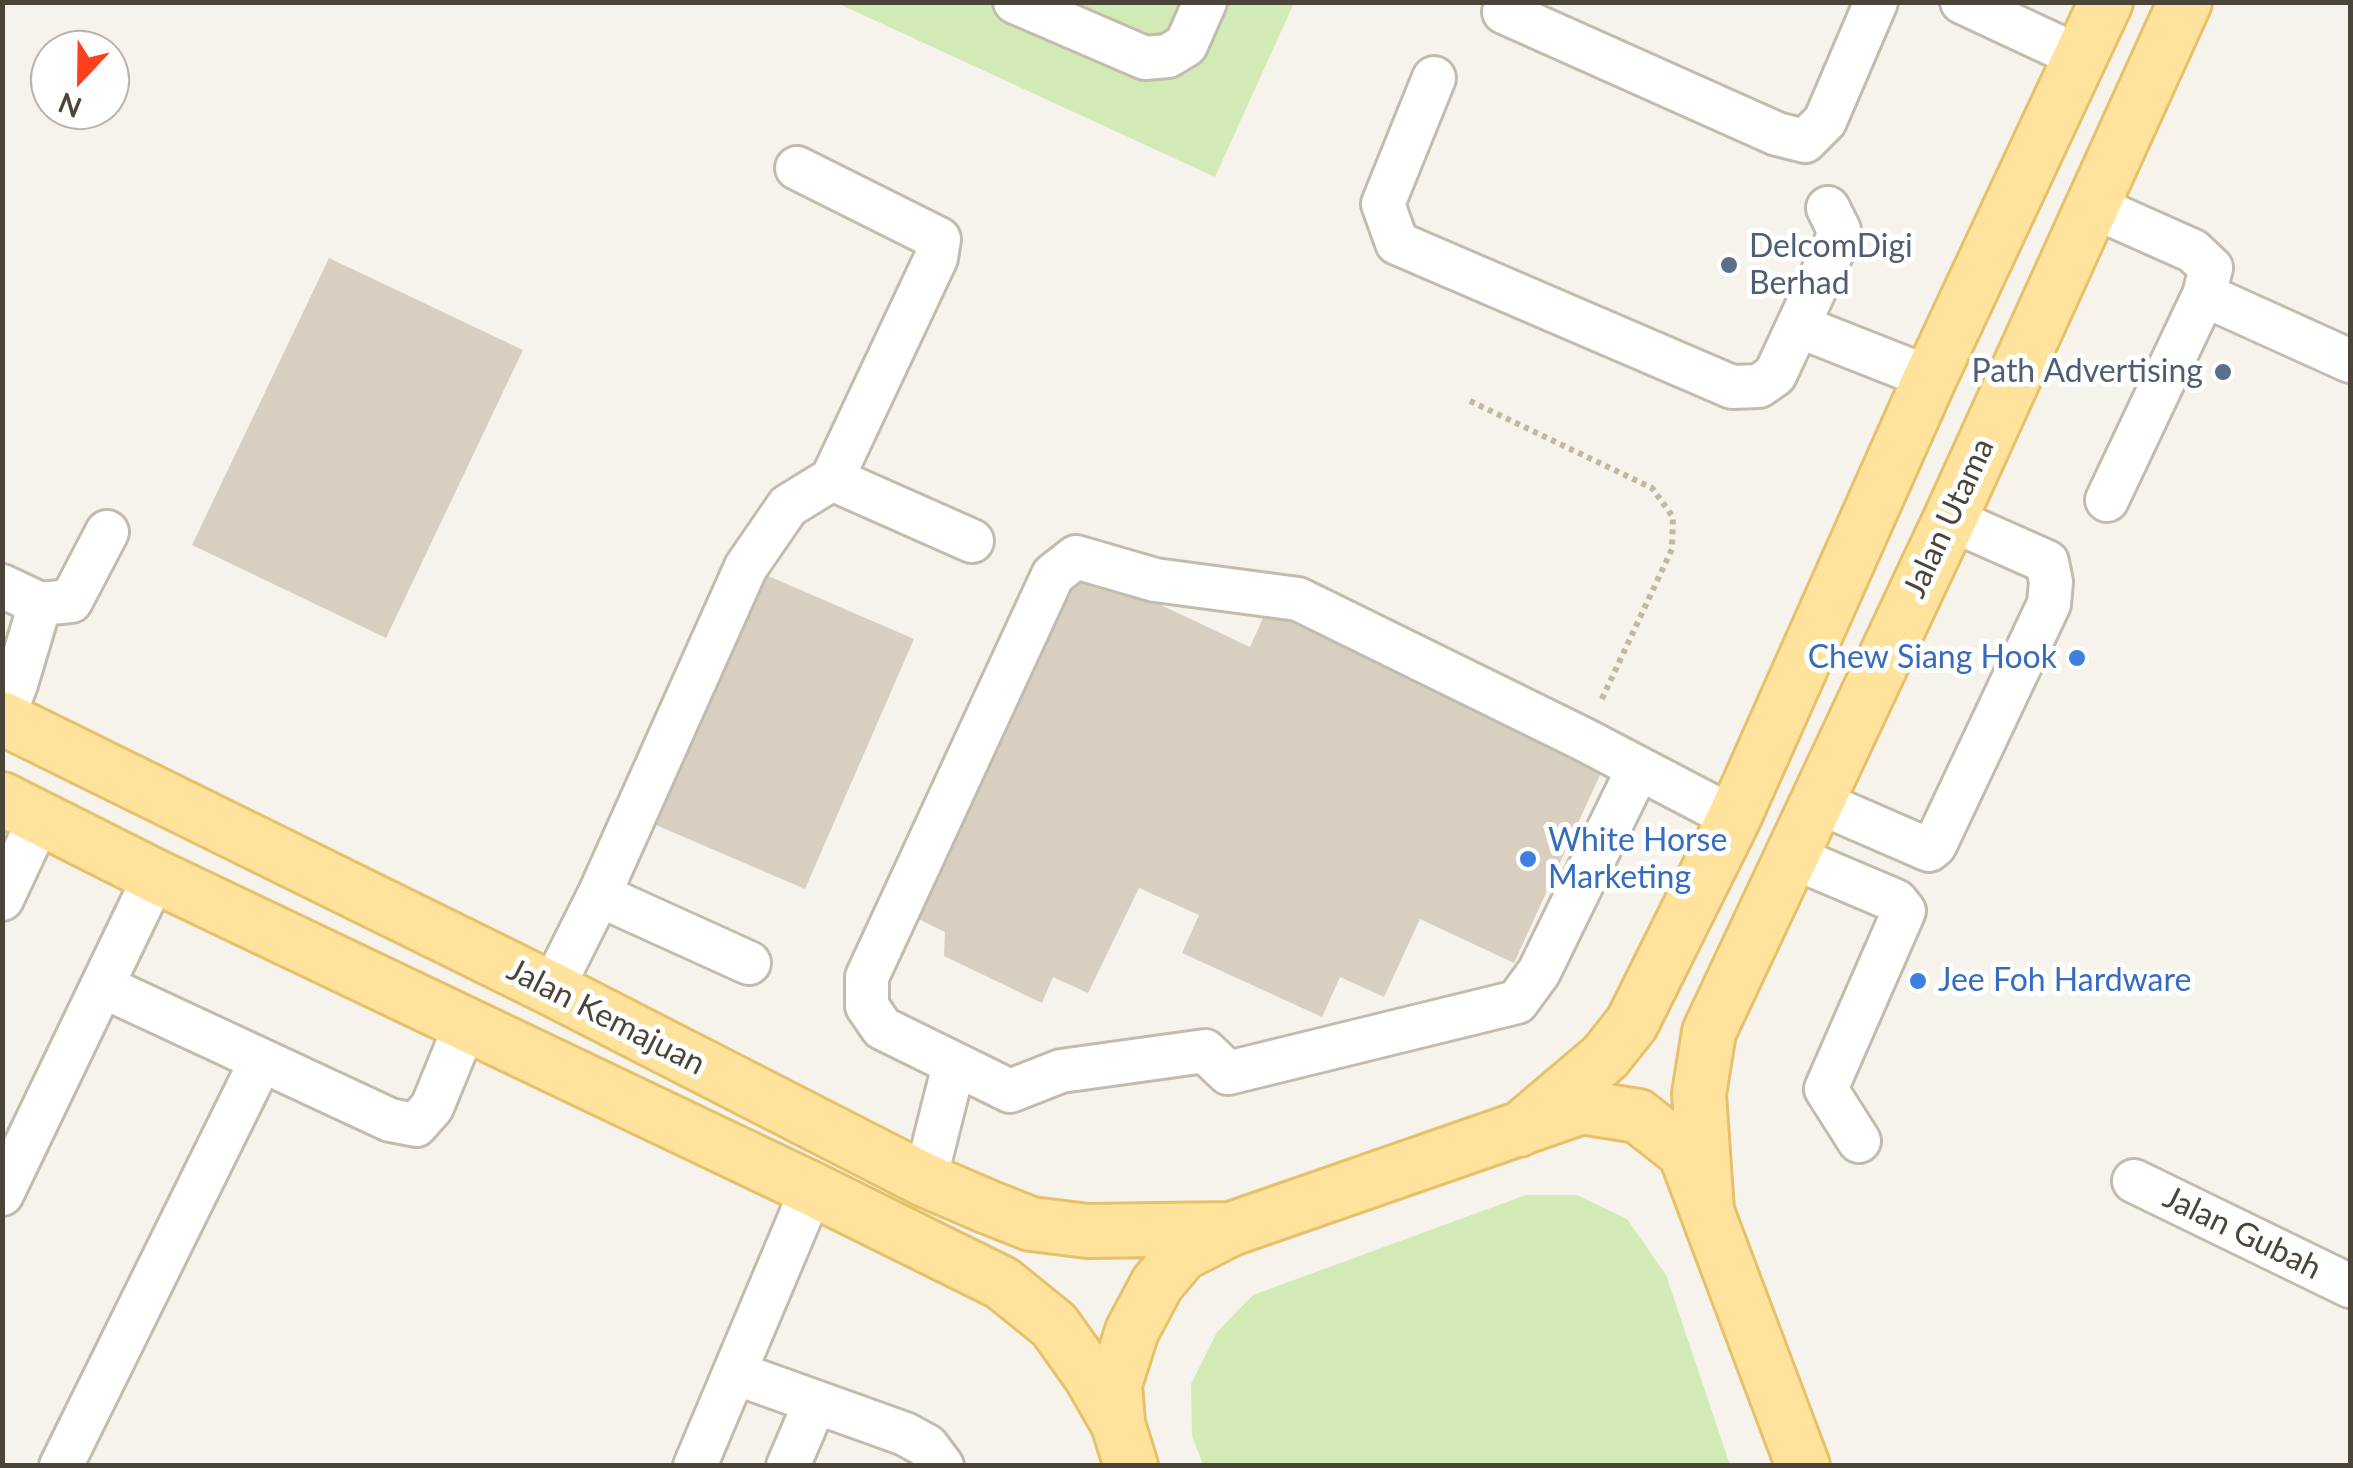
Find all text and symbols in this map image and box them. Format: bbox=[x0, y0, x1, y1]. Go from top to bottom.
north arrow bbox=[30, 30, 130, 130]
text: N bbox=[53, 86, 86, 126]
place label: DelcomDigi Berhad bbox=[1749, 228, 1913, 303]
marker: DelcomDigi Berhad bbox=[1718, 254, 1740, 276]
place label: Path Advertising bbox=[1971, 353, 2203, 391]
marker: Path Advertising bbox=[2212, 361, 2234, 383]
street label: Jalan Utama bbox=[1895, 432, 2003, 604]
place label: Chew Siang Hook bbox=[1808, 639, 2057, 677]
marker: Chew Siang Hook bbox=[2066, 647, 2088, 669]
place label: White Horse Marketing bbox=[1548, 822, 1727, 897]
marker: White Horse Marketing bbox=[1517, 848, 1539, 870]
street label: Jalan Kemajuan bbox=[501, 951, 711, 1083]
place label: Jee Foh Hardware bbox=[1938, 962, 2191, 1000]
marker: Jee Foh Hardware bbox=[1907, 970, 1929, 992]
street label: Jalan Gubah bbox=[2157, 1178, 2327, 1288]

